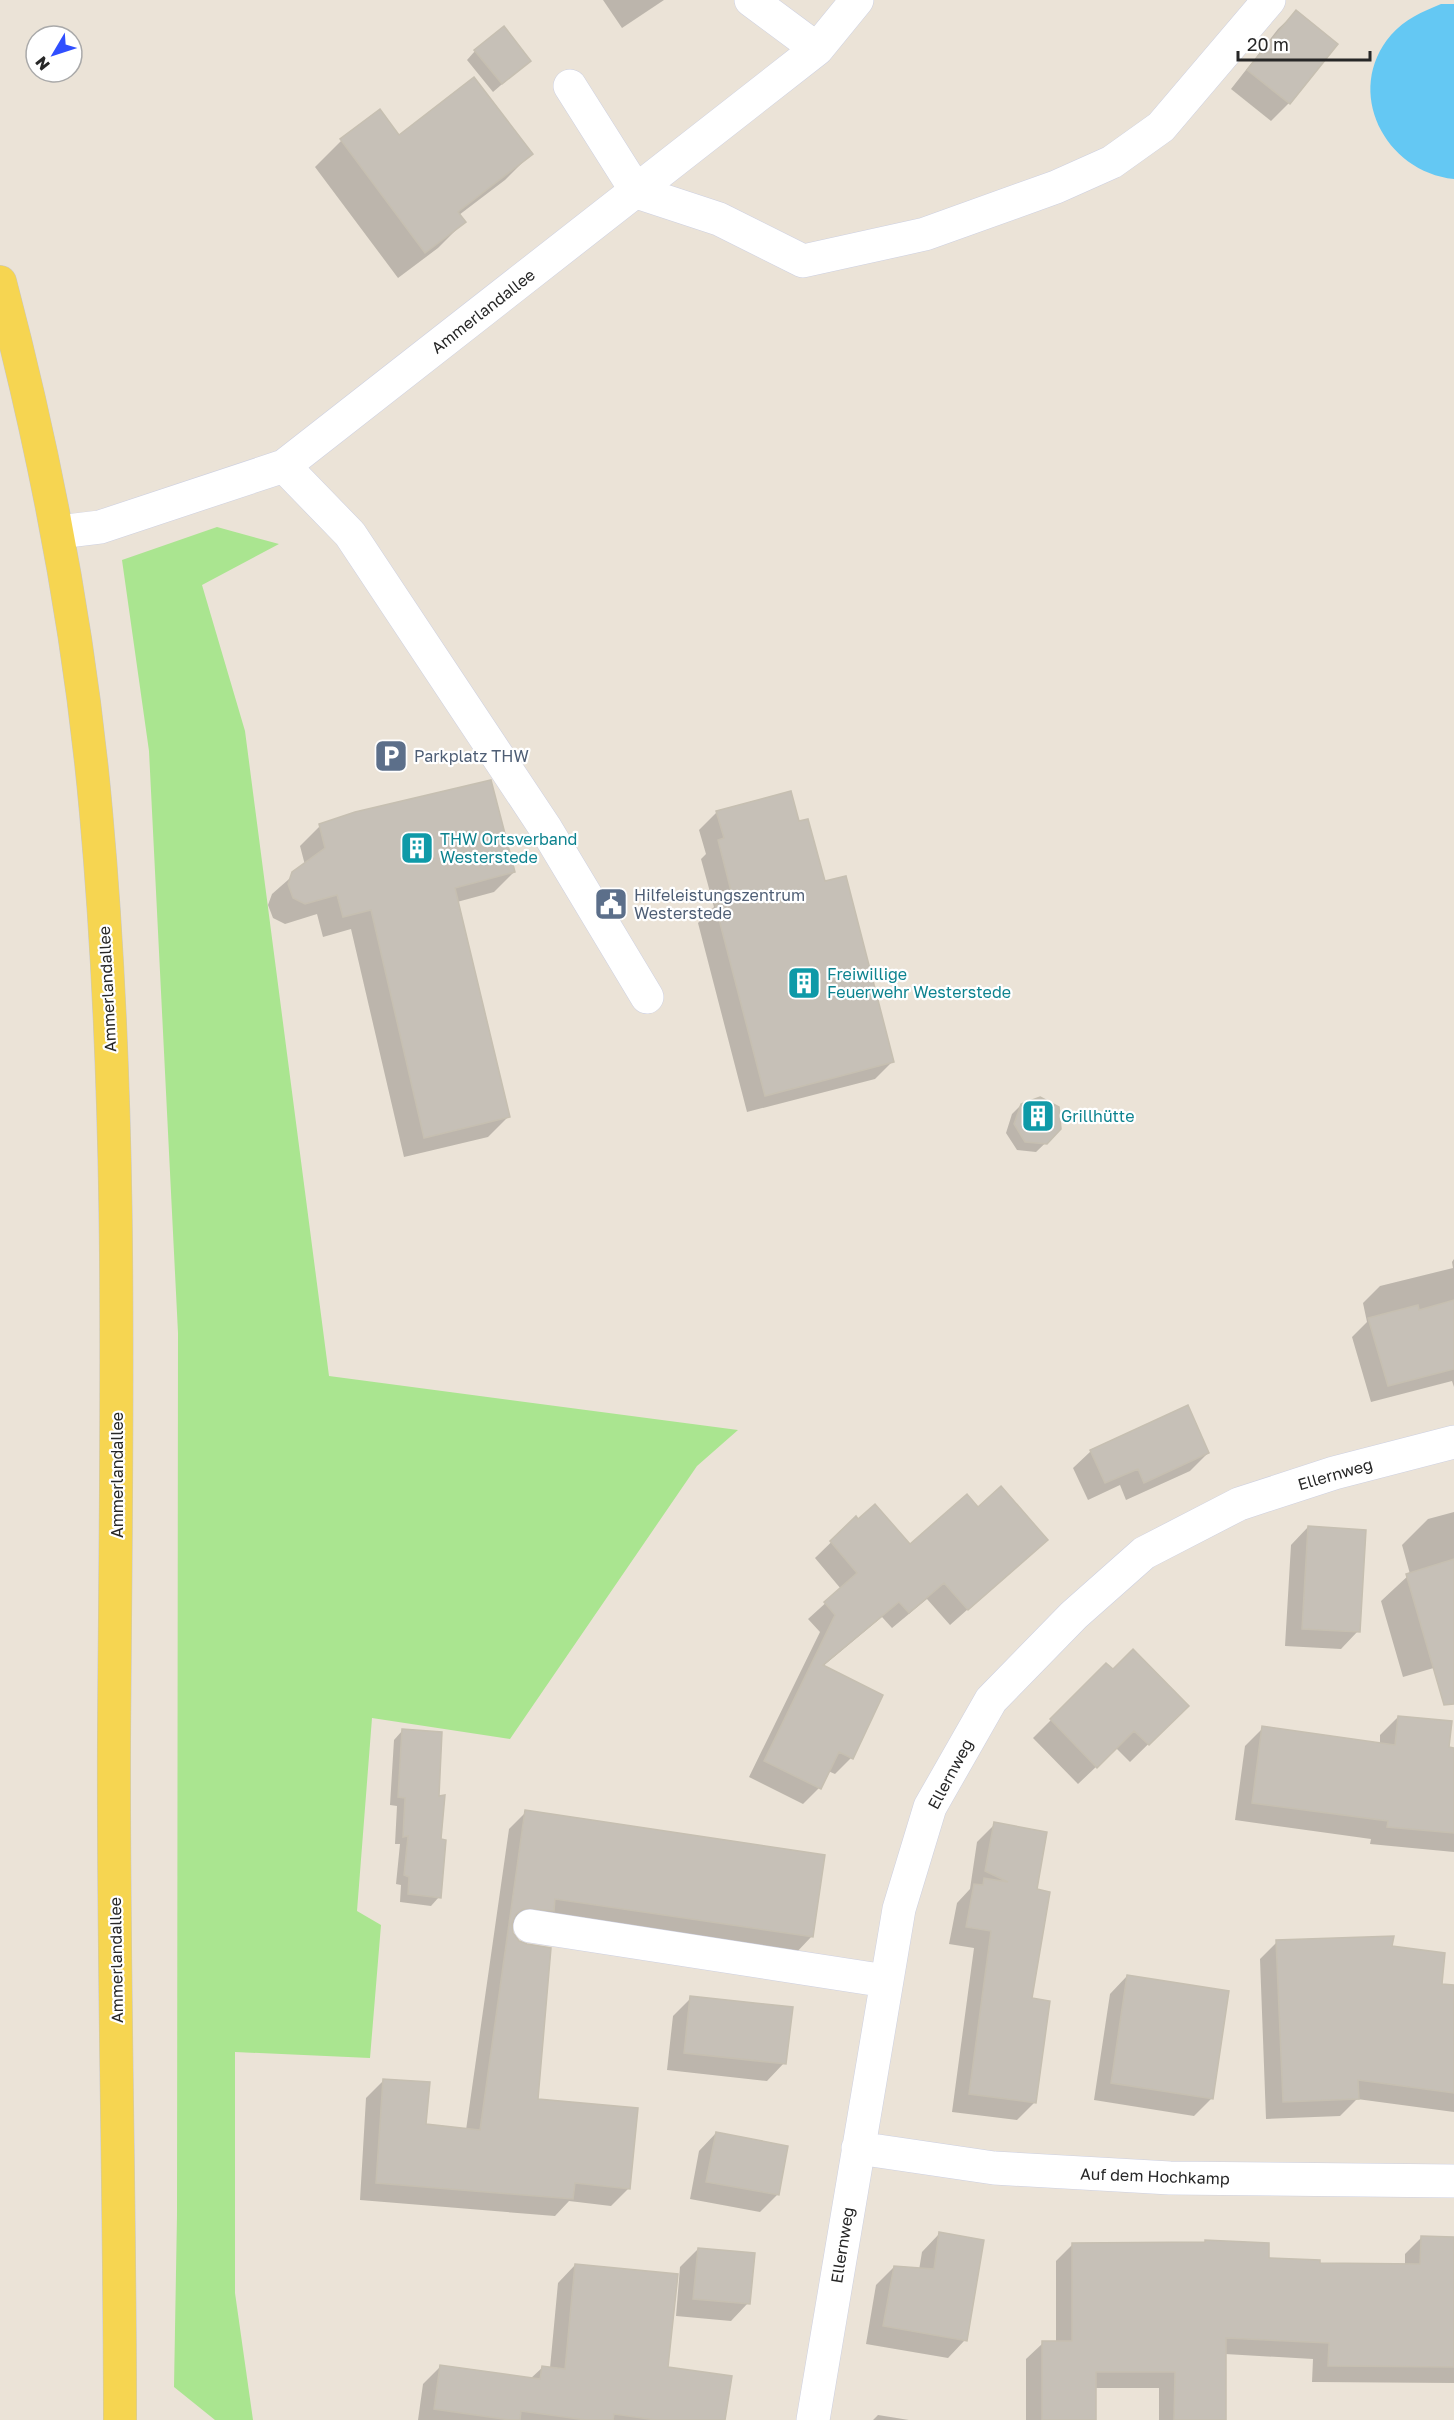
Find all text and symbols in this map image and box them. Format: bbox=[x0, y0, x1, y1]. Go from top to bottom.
north arrow bbox=[24, 24, 84, 84]
scale bar bbox=[1238, 24, 1370, 62]
text: 20 m bbox=[1247, 33, 1289, 55]
text: N bbox=[31, 52, 54, 74]
street label: Ammerlandallee bbox=[427, 264, 539, 358]
parking icon: Parkplatz THW bbox=[373, 738, 409, 774]
place label: Parkplatz THW bbox=[414, 746, 529, 766]
place label: THW Ortsverband Westerstede bbox=[440, 829, 577, 867]
building icon: THW Ortsverband Westerstede bbox=[399, 830, 435, 866]
place label: Hilfeleistungszentrum Westerstede bbox=[634, 885, 805, 923]
public building icon: Hilfeleistungszentrum Westerstede bbox=[593, 886, 629, 922]
street label: Ammerlandallee bbox=[94, 926, 120, 1052]
place label: Freiwillige Feuerwehr Westerstede bbox=[827, 964, 1011, 1002]
building icon: Freiwillige Feuerwehr Westerstede bbox=[786, 965, 822, 1001]
building icon: Grillhütte bbox=[1020, 1098, 1056, 1134]
place label: Grillhütte bbox=[1061, 1106, 1135, 1126]
street label: Ammerlandallee bbox=[107, 1412, 127, 1538]
street label: Ellernweg bbox=[1295, 1454, 1375, 1494]
street label: Ellernweg bbox=[923, 1735, 977, 1813]
street label: Ammerlandallee bbox=[105, 1897, 127, 2023]
street label: Auf dem Hochkamp bbox=[1080, 2163, 1230, 2189]
street label: Ellernweg bbox=[826, 2205, 858, 2285]

